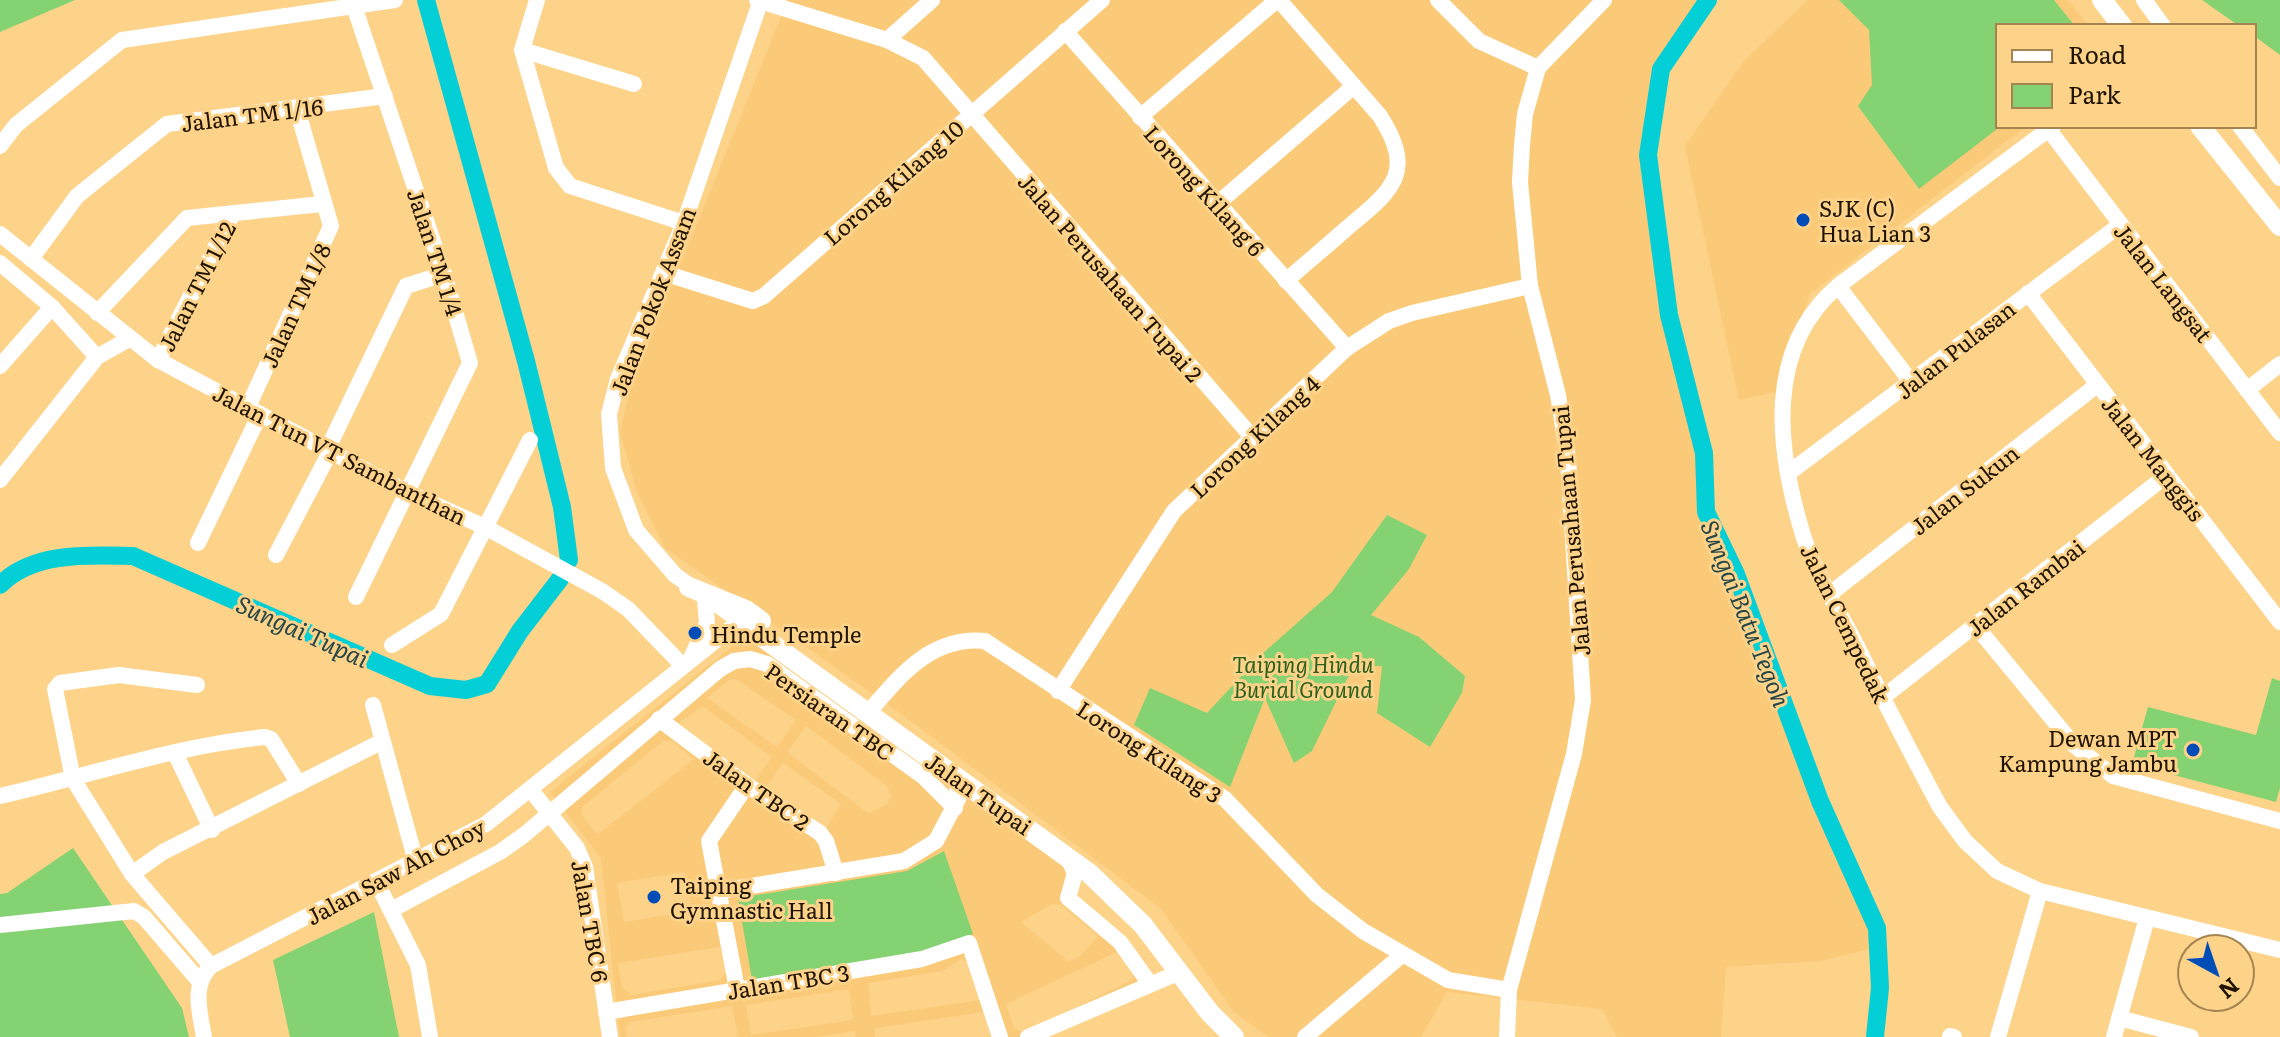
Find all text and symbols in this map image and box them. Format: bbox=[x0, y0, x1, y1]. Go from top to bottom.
legend bbox=[1996, 24, 2256, 128]
text: Road bbox=[2068, 36, 2127, 71]
text: Park bbox=[2068, 76, 2121, 111]
street label: Jalan TM 1/16 bbox=[179, 89, 325, 139]
street label: Lorong Kilang 10 bbox=[816, 112, 970, 252]
street label: Lorong Kilang 6 bbox=[1137, 117, 1273, 263]
street label: Jalan Perusahaan Tupai 2 bbox=[1011, 165, 1211, 389]
street label: Jalan TM 1/4 bbox=[400, 184, 472, 320]
place label: SJK (C) Hua Lian 3 bbox=[1819, 191, 1931, 249]
street label: Jalan Pokok Assam bbox=[601, 202, 703, 400]
marker: SJK (C) Hua Lian 3 bbox=[1794, 211, 1812, 229]
street label: Jalan TM 1/12 bbox=[149, 215, 243, 357]
street label: Jalan Langsat bbox=[2107, 215, 2221, 349]
street label: Jalan TM 1/8 bbox=[252, 237, 338, 373]
street label: Jalan Pulasan bbox=[1888, 292, 2022, 406]
street label: Lorong Kilang 4 bbox=[1182, 367, 1326, 505]
street label: Jalan Tun VT Sambanthan bbox=[207, 376, 473, 532]
street label: Jalan Manggis bbox=[2095, 388, 2213, 528]
street label: Jalan Perusahaan Tupai bbox=[1543, 404, 1597, 658]
street label: Jalan Sukun bbox=[1903, 436, 2025, 542]
water label: Sungai Batu Tegoh bbox=[1694, 514, 1800, 712]
street label: Jalan Rambai bbox=[1959, 530, 2091, 644]
street label: Jalan Cempedak bbox=[1793, 538, 1899, 708]
water label: Sungai Tupai bbox=[231, 585, 375, 675]
place label: Hindu Temple bbox=[711, 617, 862, 650]
marker: Hindu Temple bbox=[686, 624, 704, 642]
park label: Taiping Hindu Burial Ground bbox=[1232, 647, 1374, 705]
street label: Persiaran TBC bbox=[759, 654, 901, 768]
street label: Lorong Kilang 3 bbox=[1071, 692, 1229, 810]
place label: Dewan MPT Kampung Jambu bbox=[1998, 721, 2177, 779]
street label: Jalan TBC 2 bbox=[697, 740, 817, 838]
marker: Dewan MPT Kampung Jambu bbox=[2184, 741, 2202, 759]
street label: Jalan Tupai bbox=[919, 744, 1039, 842]
street label: Jalan Saw Ah Choy bbox=[300, 810, 491, 932]
street label: Jalan TBC 6 bbox=[564, 857, 618, 985]
place label: Taiping Gymnastic Hall bbox=[670, 868, 833, 926]
marker: Taiping Gymnastic Hall bbox=[645, 888, 663, 906]
north arrow bbox=[2176, 933, 2256, 1013]
street label: Jalan TBC 3 bbox=[724, 955, 852, 1007]
text: N bbox=[2212, 971, 2247, 1008]

